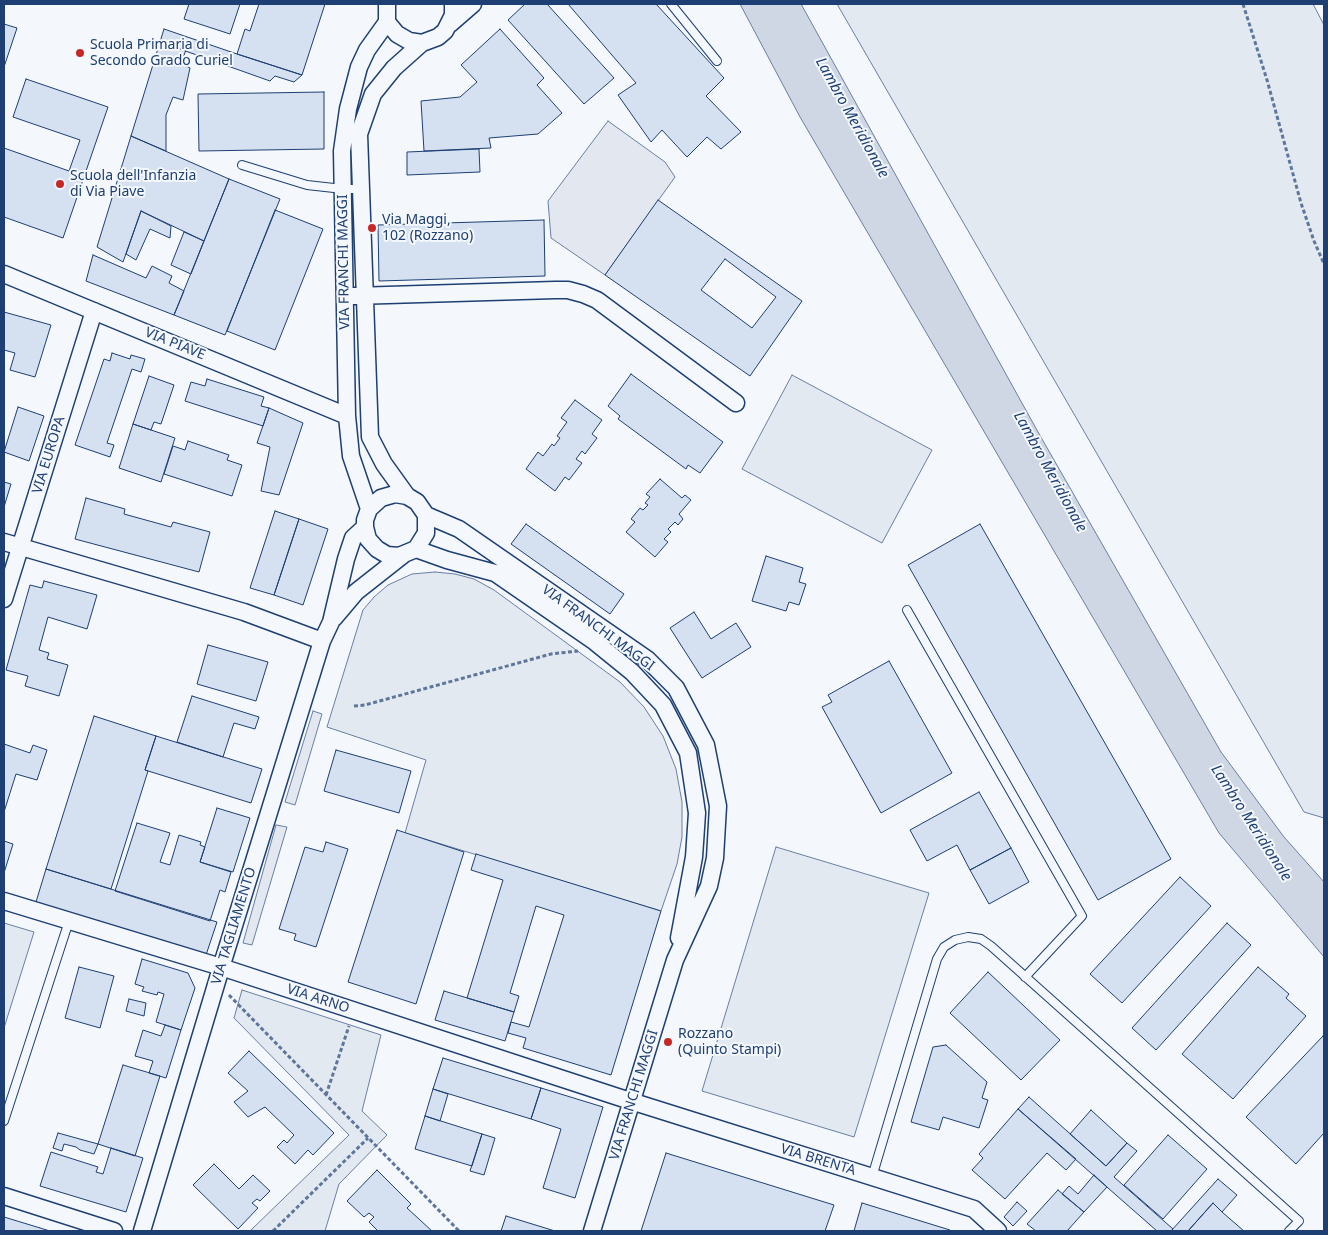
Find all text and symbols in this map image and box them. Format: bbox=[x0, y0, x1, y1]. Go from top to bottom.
place label: Scuola Primaria di Secondo Grado Curiel bbox=[90, 37, 233, 70]
marker: Scuola Primaria di Secondo Grado Curiel bbox=[74, 47, 86, 59]
water label: Lambro Meridionale bbox=[811, 55, 893, 181]
place label: Scuola dell'Infanzia di Via Piave bbox=[70, 168, 196, 200]
marker: Scuola dell'Infanzia di Via Piave bbox=[54, 178, 66, 190]
street label: VIA FRANCHI MAGGI bbox=[334, 194, 354, 330]
place label: Via Maggi, 102 (Rozzano) bbox=[382, 212, 473, 244]
marker: Via Maggi, 102 (Rozzano) bbox=[366, 222, 378, 234]
street label: VIA PIAVE bbox=[142, 324, 208, 364]
water label: Lambro Meridionale bbox=[1009, 409, 1091, 535]
street label: VIA EUROPA bbox=[29, 414, 69, 496]
street label: VIA FRANCHI MAGGI bbox=[538, 581, 658, 675]
water label: Lambro Meridionale bbox=[1207, 761, 1295, 885]
street label: VIA TAGLIAMENTO bbox=[208, 865, 260, 987]
street label: VIA ARNO bbox=[285, 981, 351, 1017]
place label: Rozzano (Quinto Stampi) bbox=[678, 1026, 781, 1058]
street label: VIA FRANCHI MAGGI bbox=[606, 1028, 662, 1162]
marker: Rozzano (Quinto Stampi) bbox=[662, 1036, 674, 1048]
street label: VIA BRENTA bbox=[778, 1141, 858, 1179]

